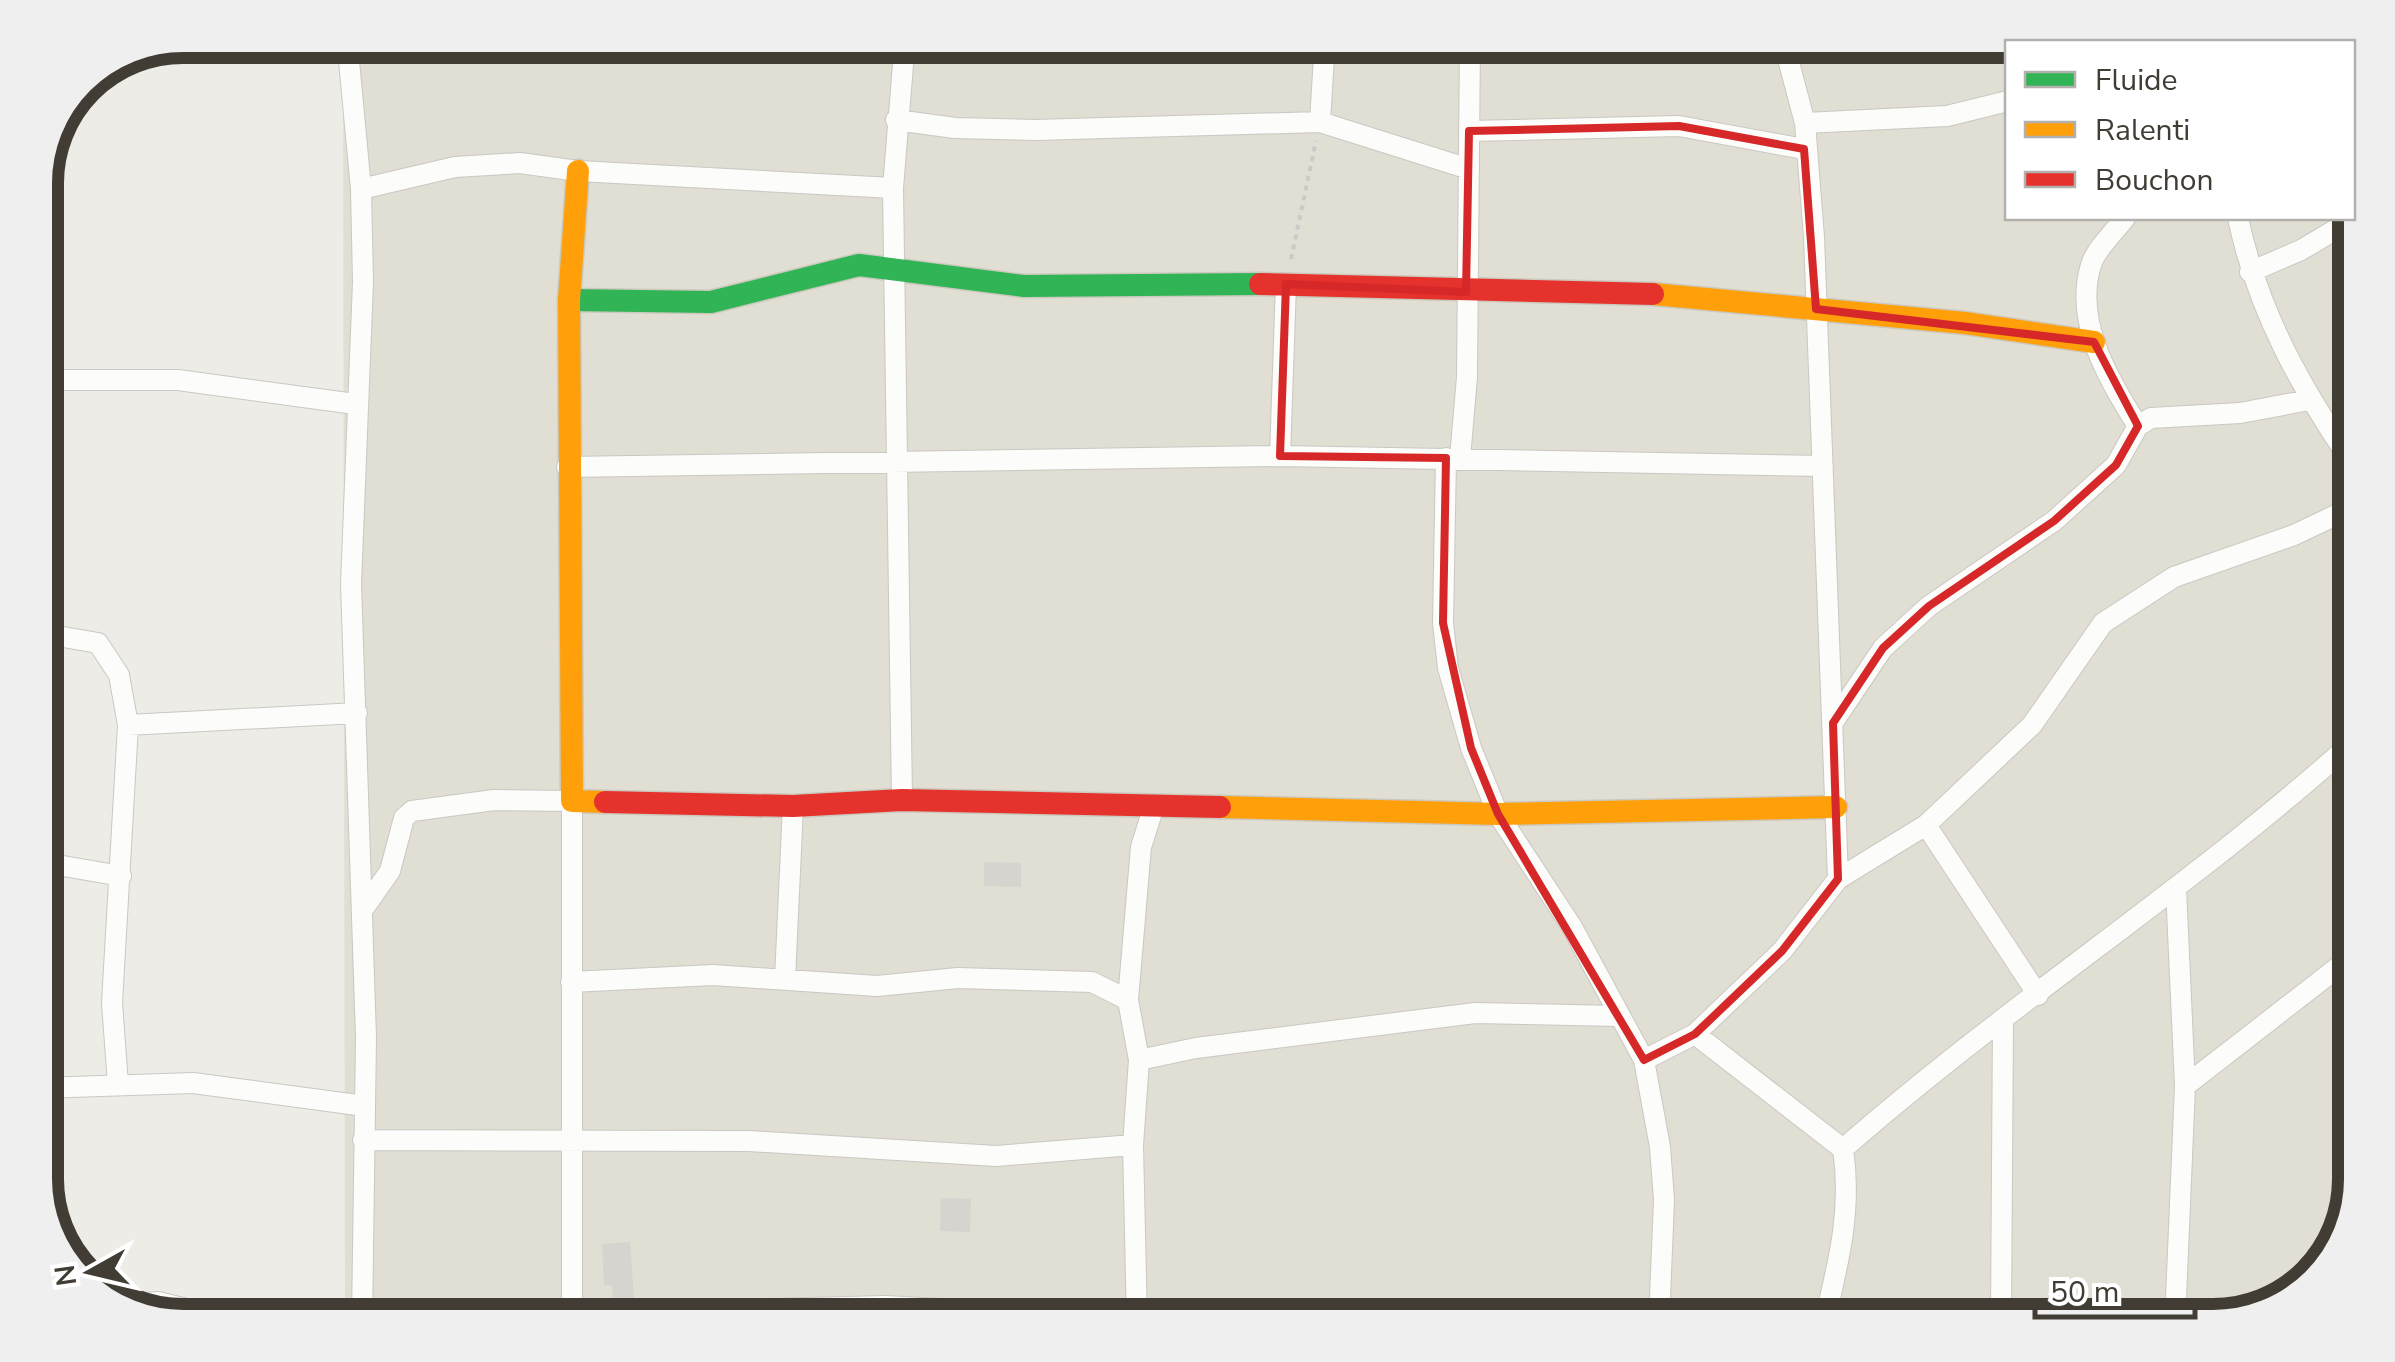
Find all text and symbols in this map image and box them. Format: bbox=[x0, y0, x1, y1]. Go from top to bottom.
legend bbox=[2005, 40, 2355, 220]
text: Fluide bbox=[2095, 60, 2178, 101]
text: Ralenti bbox=[2095, 110, 2190, 151]
text: Bouchon bbox=[2095, 160, 2213, 201]
north arrow bbox=[40, 1222, 140, 1322]
scale bar bbox=[2035, 1257, 2195, 1319]
text: N bbox=[46, 1262, 87, 1288]
text: 50 m bbox=[2050, 1272, 2119, 1313]

